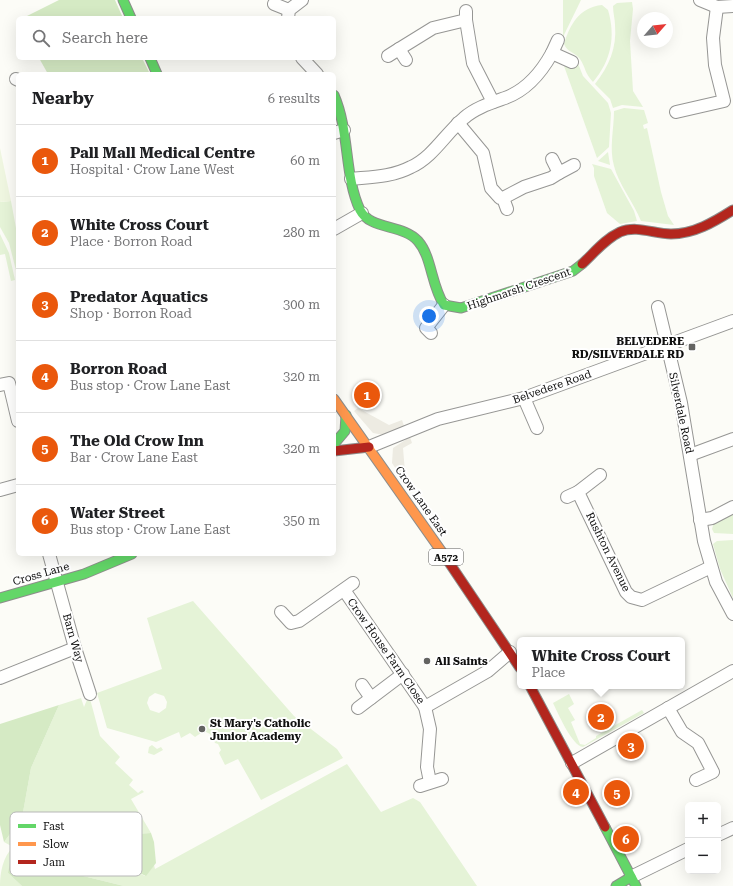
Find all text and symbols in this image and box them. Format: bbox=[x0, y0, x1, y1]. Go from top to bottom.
north arrow bbox=[637, 12, 673, 48]
search box bbox=[16, 16, 336, 60]
icon: search bbox=[30, 27, 52, 49]
text: Search here bbox=[62, 29, 148, 47]
text: Nearby bbox=[32, 88, 94, 108]
text: 6 results bbox=[268, 91, 320, 106]
text: Pall Mall Medical Centre bbox=[70, 144, 255, 162]
text: 1 bbox=[41, 153, 49, 168]
text: 60 m bbox=[290, 153, 320, 168]
text: Hospital · Crow Lane West bbox=[70, 162, 234, 177]
text: White Cross Court bbox=[70, 216, 209, 234]
text: 2 bbox=[41, 225, 49, 240]
text: 280 m bbox=[283, 225, 320, 240]
text: Place · Borron Road bbox=[70, 234, 192, 249]
street label: Highmarsh Crescent bbox=[466, 265, 572, 313]
text: Predator Aquatics bbox=[70, 288, 208, 306]
text: 3 bbox=[41, 297, 49, 312]
text: 300 m bbox=[283, 297, 320, 312]
text: Shop · Borron Road bbox=[70, 306, 192, 321]
your location bbox=[419, 306, 439, 326]
place label: BELVEDERE RD/SILVERDALE RD bbox=[572, 335, 684, 361]
marker: BELVEDERE RD/SILVERDALE RD bbox=[687, 342, 697, 352]
text: Borron Road bbox=[70, 360, 167, 378]
street label: Belvedere Road bbox=[511, 367, 593, 407]
text: 4 bbox=[41, 369, 49, 384]
text: 320 m bbox=[283, 369, 320, 384]
street label: Silverdale Road bbox=[666, 371, 696, 455]
text: Bus stop · Crow Lane East bbox=[70, 378, 230, 393]
pin: 1 bbox=[354, 380, 380, 410]
text: The Old Crow Inn bbox=[70, 432, 204, 450]
text: 5 bbox=[41, 441, 49, 456]
text: 320 m bbox=[283, 441, 320, 456]
text: Bar · Crow Lane East bbox=[70, 450, 198, 465]
street label: Crow Lane East bbox=[392, 464, 450, 538]
text: Water Street bbox=[70, 504, 165, 522]
street label: Rushton Avenue bbox=[583, 510, 633, 594]
text: 6 bbox=[41, 513, 49, 528]
text: 350 m bbox=[283, 513, 320, 528]
text: Bus stop · Crow Lane East bbox=[70, 522, 230, 537]
road number: A572 bbox=[429, 549, 463, 565]
street label: Cross Lane bbox=[11, 560, 71, 588]
street label: Crow House Farm Close bbox=[345, 596, 427, 706]
street label: Barn Way bbox=[60, 612, 86, 665]
popup bbox=[517, 637, 685, 689]
text: White Cross Court bbox=[532, 647, 670, 665]
place label: All Saints bbox=[435, 655, 488, 668]
marker: All Saints bbox=[422, 656, 432, 666]
text: Place bbox=[532, 665, 565, 680]
pin: 2 bbox=[588, 702, 614, 732]
place label: St Mary's Catholic Junior Academy bbox=[210, 717, 311, 743]
marker: St Mary's Catholic Junior Academy bbox=[197, 724, 207, 734]
pin: 3 bbox=[618, 731, 644, 761]
pin: 4 bbox=[563, 777, 589, 807]
pin: 5 bbox=[604, 778, 630, 808]
map controls bbox=[685, 802, 721, 874]
button: + bbox=[685, 802, 721, 838]
legend bbox=[10, 812, 142, 876]
text: Fast bbox=[43, 820, 64, 833]
pin: 6 bbox=[613, 824, 639, 854]
text: Slow bbox=[43, 838, 70, 851]
button: − bbox=[685, 838, 721, 874]
text: Jam bbox=[43, 856, 65, 869]

